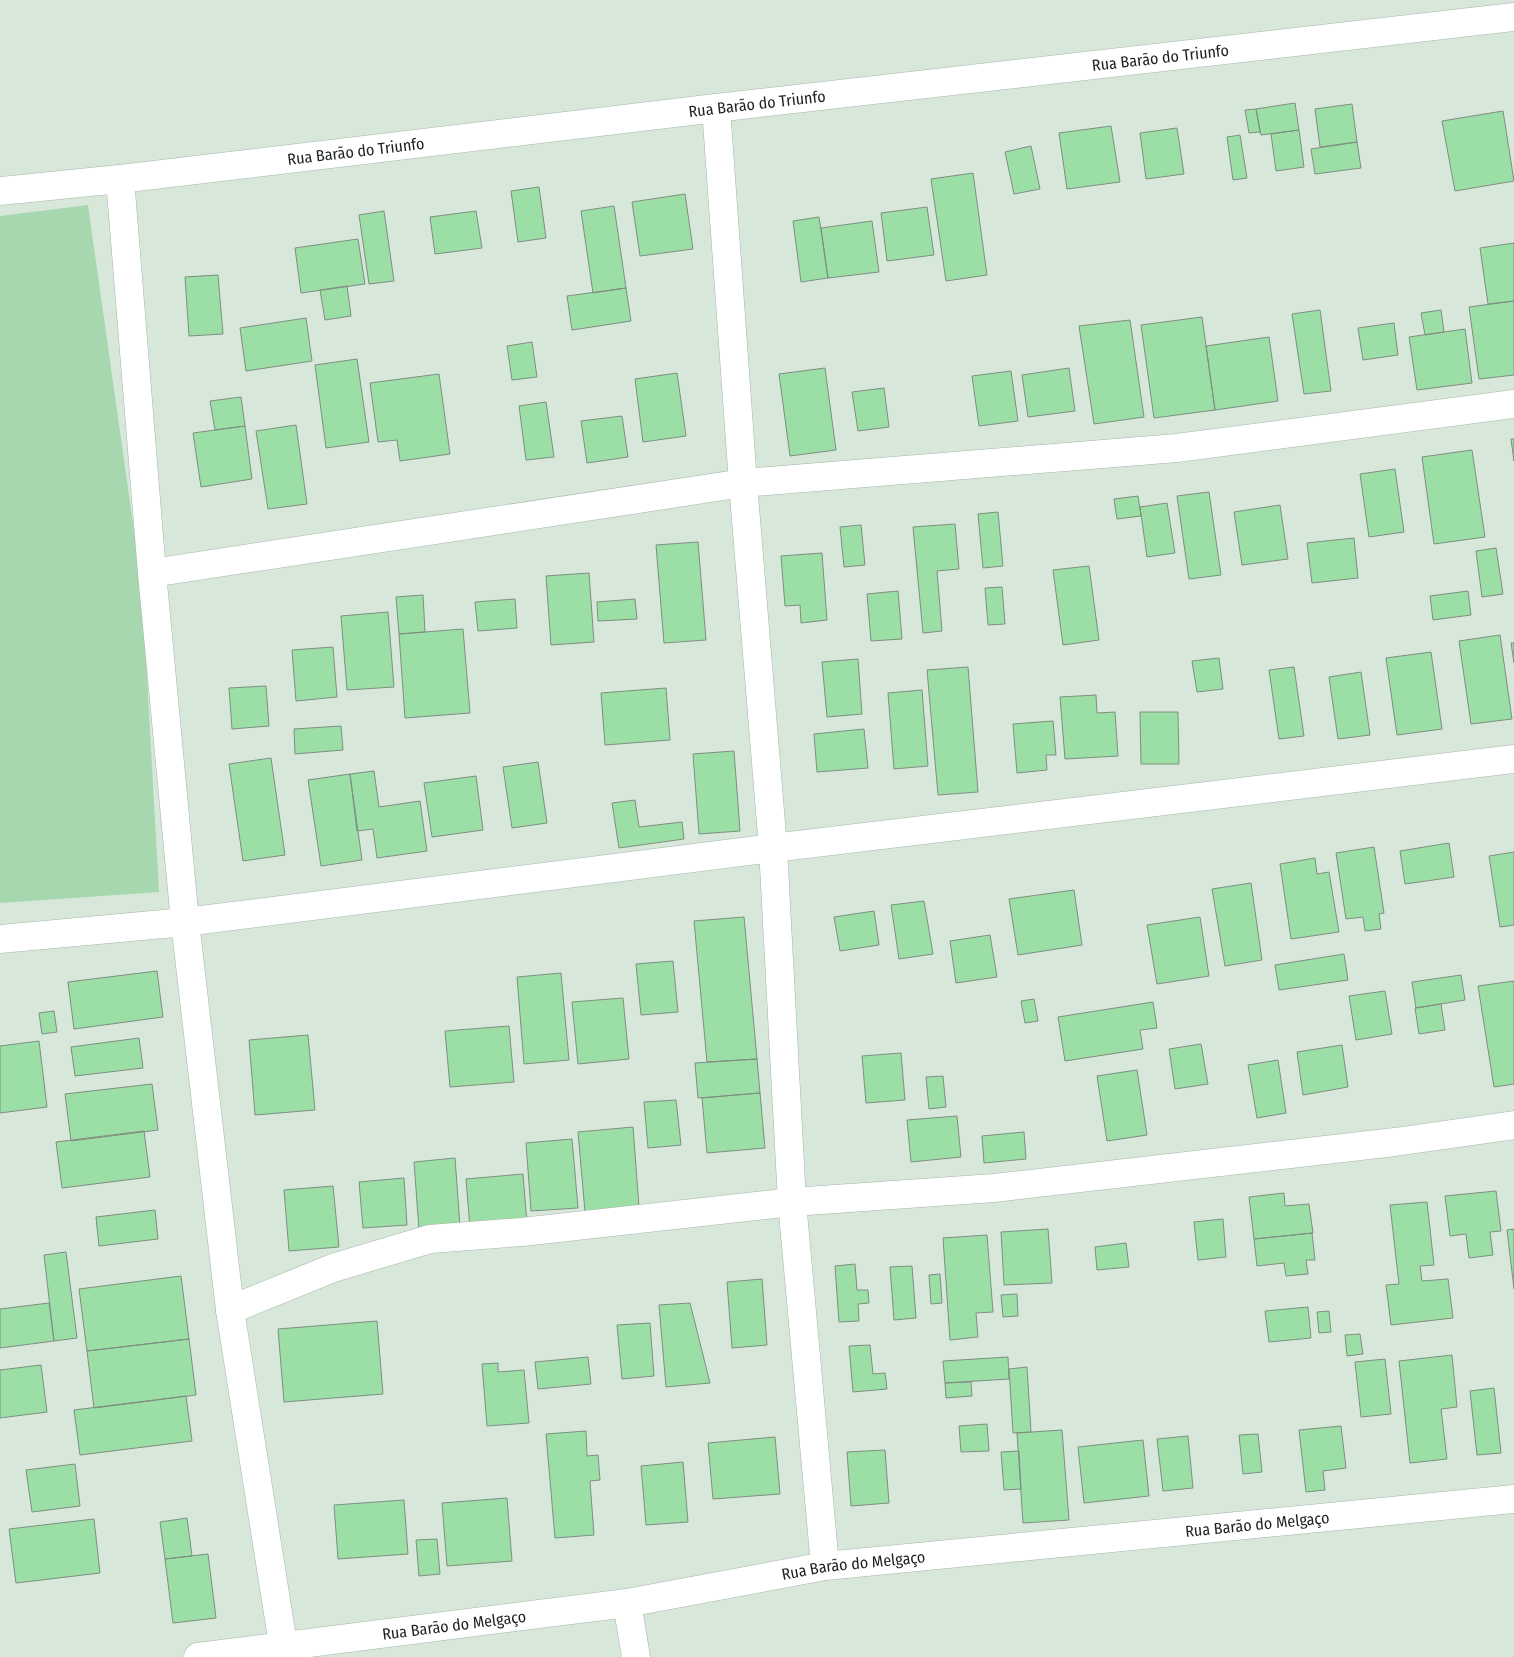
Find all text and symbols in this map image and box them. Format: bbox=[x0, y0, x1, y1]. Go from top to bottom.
street label: Rua Barão do Triunfo bbox=[1091, 41, 1230, 75]
street label: Rua Barão do Triunfo bbox=[687, 87, 827, 121]
street label: Rua Barão do Triunfo bbox=[286, 134, 425, 169]
street label: Rua Barão do Melgaço bbox=[1184, 1508, 1330, 1541]
street label: Rua Barão do Melgaço bbox=[780, 1547, 926, 1584]
street label: Rua Barão do Melgaço bbox=[381, 1607, 527, 1644]

